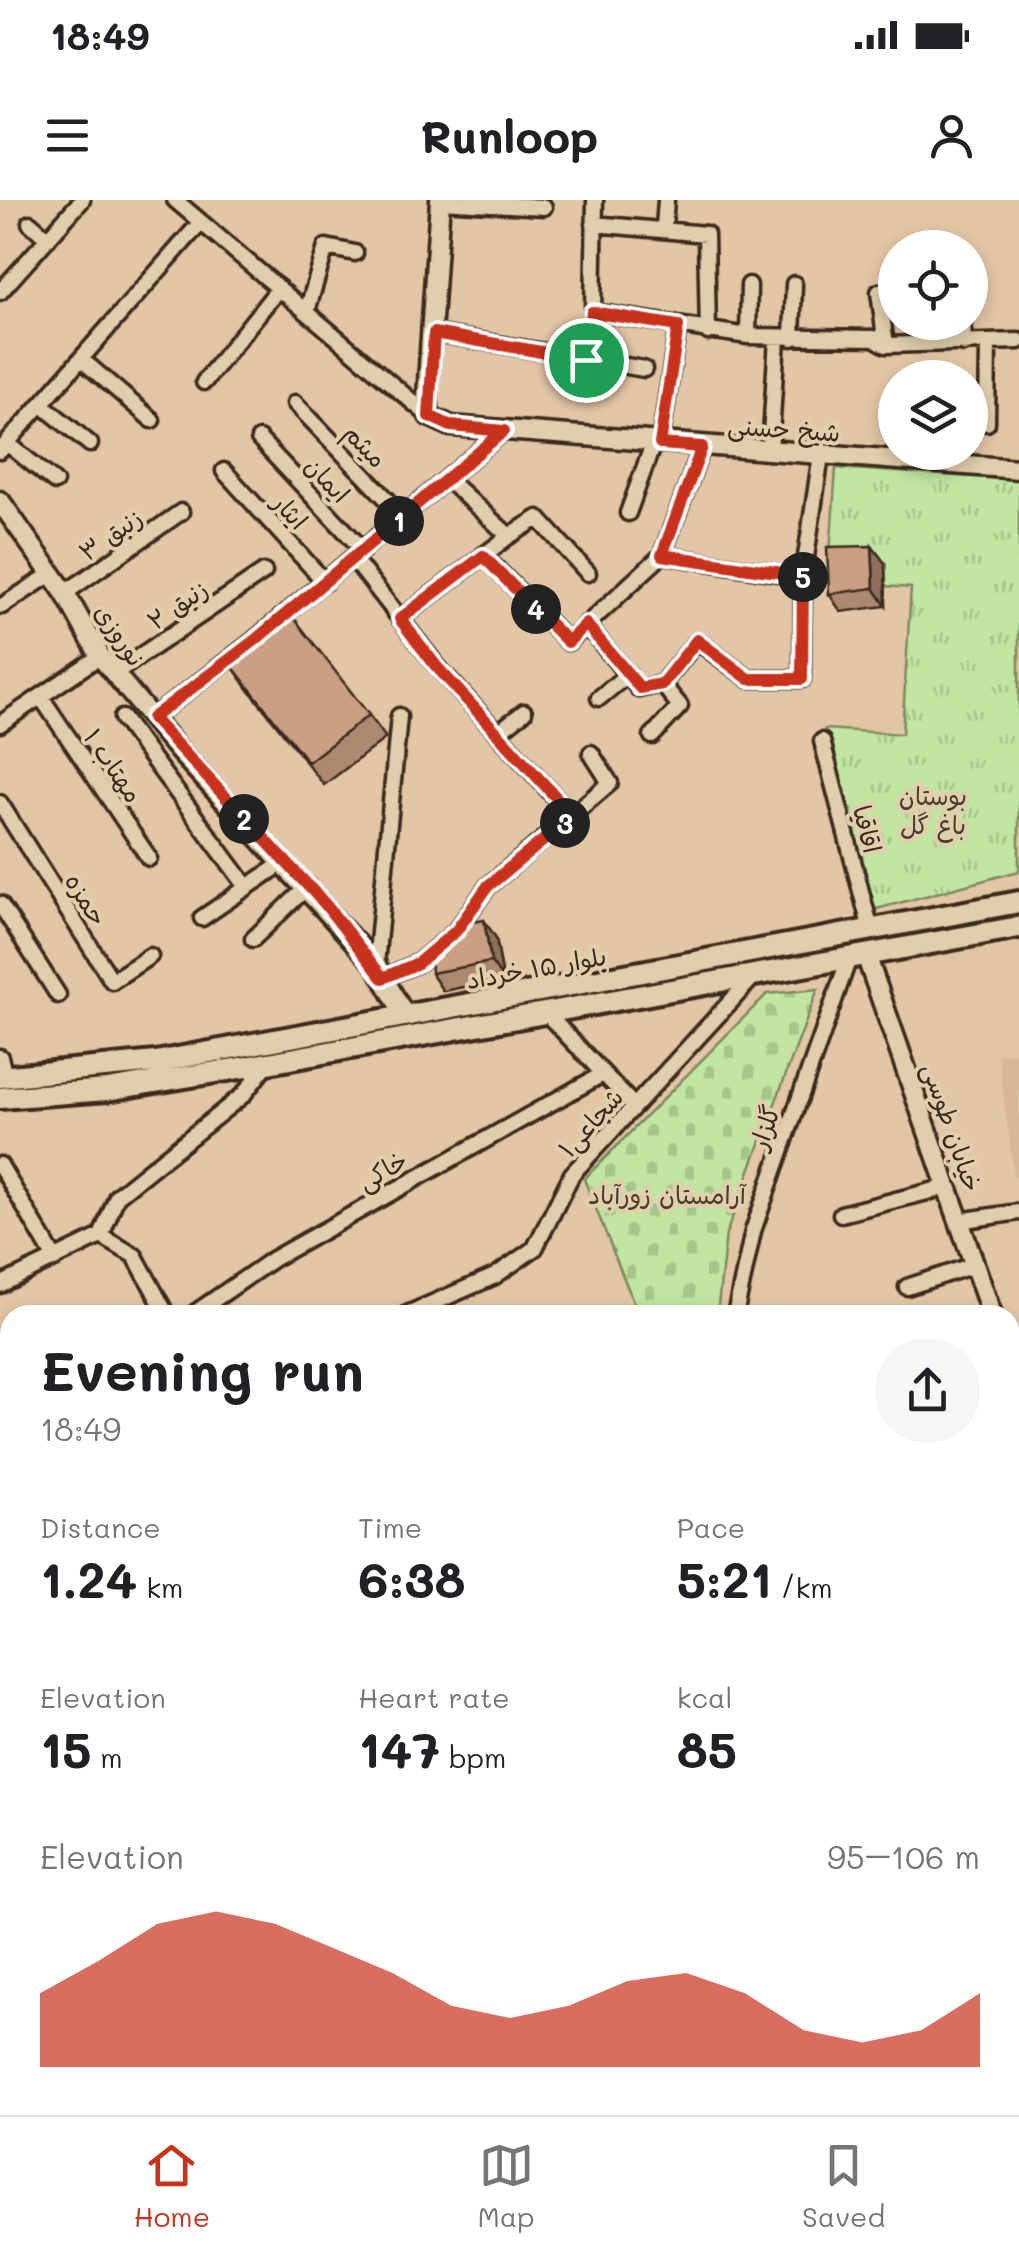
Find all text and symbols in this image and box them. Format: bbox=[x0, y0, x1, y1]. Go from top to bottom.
text: 18:49 bbox=[50, 10, 149, 60]
text: Runloop bbox=[421, 106, 598, 164]
icon: menu bbox=[40, 108, 95, 163]
icon: person bbox=[924, 108, 979, 163]
map controls bbox=[878, 230, 988, 470]
button: locate bbox=[878, 230, 988, 340]
pin bbox=[544, 318, 629, 403]
icon: arrive bbox=[559, 333, 614, 388]
button: layers bbox=[878, 360, 988, 470]
street label: شیخ حسنی bbox=[726, 408, 841, 450]
street label: میثم bbox=[335, 416, 394, 476]
street label: ایمان bbox=[299, 449, 357, 509]
street label: ایثار bbox=[265, 485, 315, 536]
pin: 1 bbox=[374, 496, 424, 546]
street label: زنبق ۳ bbox=[72, 501, 148, 567]
text: 1 bbox=[393, 503, 405, 539]
pin: 5 bbox=[778, 552, 828, 602]
text: 5 bbox=[795, 559, 811, 595]
street label: زنبق ۲ bbox=[140, 572, 214, 636]
pin: 4 bbox=[511, 584, 561, 634]
text: 4 bbox=[527, 591, 545, 627]
street label: نوروزی bbox=[88, 597, 154, 673]
street label: مهتاب ۱ bbox=[78, 722, 150, 808]
park label: بوستان باغ گل bbox=[899, 779, 967, 843]
pin: 2 bbox=[219, 794, 269, 844]
pin: 3 bbox=[540, 798, 590, 848]
text: 2 bbox=[236, 801, 252, 837]
street label: اقاقیا bbox=[847, 802, 889, 856]
text: 3 bbox=[557, 805, 573, 841]
street label: حمزه bbox=[59, 867, 115, 931]
street label: بلوار ۱۵ خرداد bbox=[463, 939, 609, 995]
street label: خیابان طوسی bbox=[914, 1059, 990, 1196]
street label: شجاعی۱ bbox=[551, 1081, 631, 1165]
street label: گلزار bbox=[741, 1101, 786, 1155]
street label: خاکی bbox=[351, 1143, 414, 1199]
park label: آرامستان زورآباد bbox=[588, 1178, 747, 1210]
text: Evening run bbox=[40, 1333, 364, 1405]
button: share bbox=[875, 1338, 980, 1443]
text: 18:49 bbox=[40, 1407, 121, 1449]
text: Distance bbox=[40, 1509, 161, 1545]
text: Time bbox=[358, 1509, 422, 1545]
text: Pace bbox=[677, 1509, 745, 1545]
text: 1.24 bbox=[40, 1545, 137, 1611]
text: 6:38 bbox=[358, 1545, 465, 1611]
text: 5:21 bbox=[677, 1545, 772, 1611]
text: km bbox=[137, 1569, 183, 1605]
text: /km bbox=[772, 1569, 833, 1605]
text: Elevation bbox=[40, 1679, 166, 1715]
text: Heart rate bbox=[358, 1679, 510, 1715]
text: kcal bbox=[677, 1679, 732, 1715]
text: 15 bbox=[40, 1715, 91, 1781]
text: 147 bbox=[358, 1715, 440, 1781]
text: 85 bbox=[677, 1715, 737, 1781]
text: m bbox=[91, 1739, 123, 1775]
text: bpm bbox=[440, 1739, 506, 1775]
text: Elevation bbox=[40, 1835, 184, 1877]
text: 95–106 m bbox=[827, 1835, 980, 1877]
tab: Home bbox=[134, 2138, 210, 2234]
tab: Map bbox=[478, 2138, 535, 2234]
tab: Saved bbox=[802, 2138, 885, 2234]

